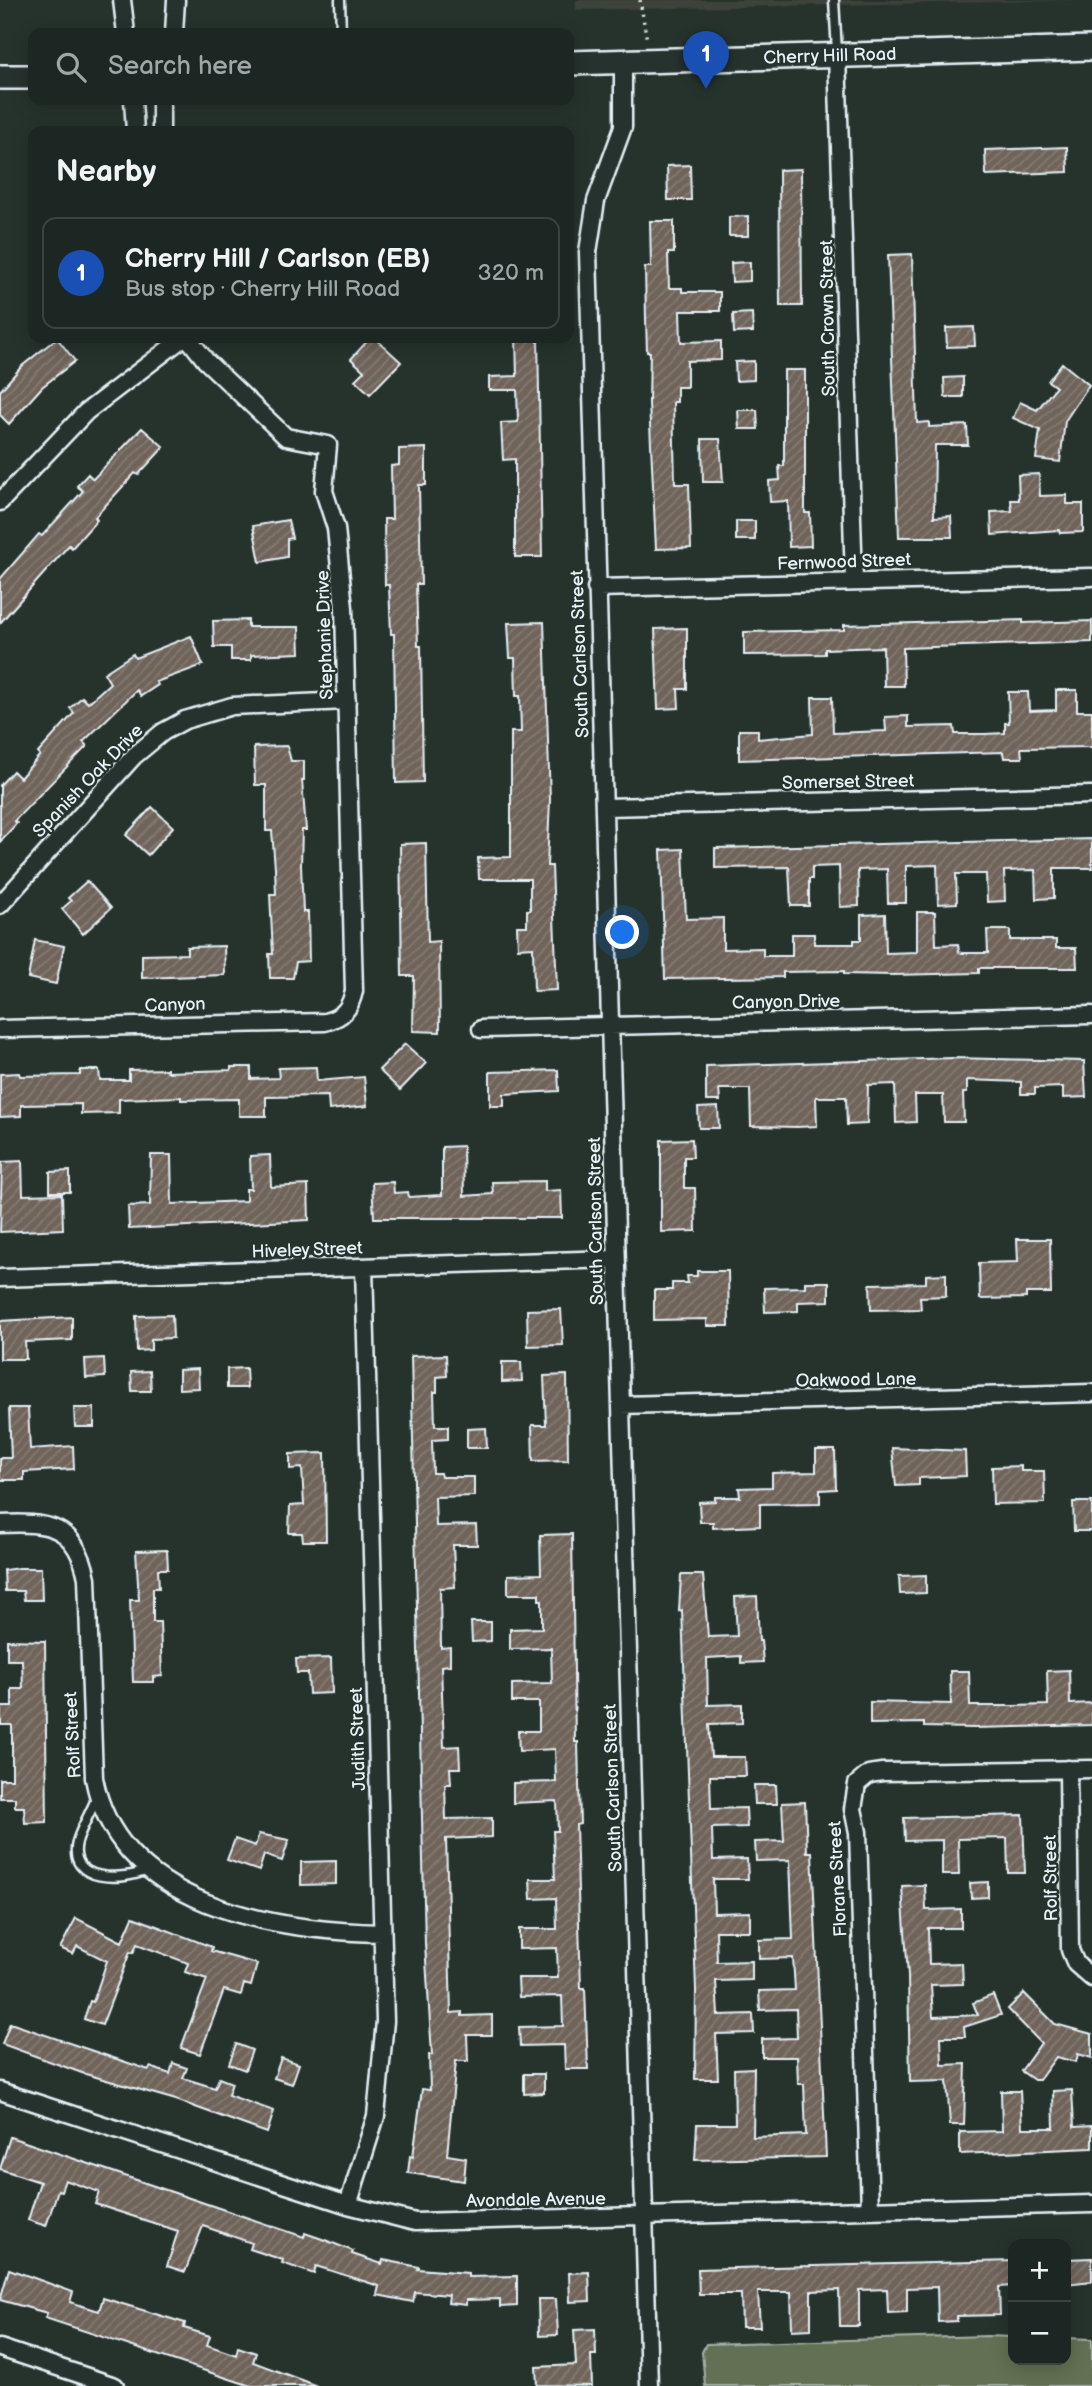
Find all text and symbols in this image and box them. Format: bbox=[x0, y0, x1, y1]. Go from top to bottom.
search box bbox=[28, 28, 574, 105]
pin: 1 bbox=[683, 31, 729, 89]
street label: Cherry Hill Road bbox=[763, 43, 897, 68]
icon: search bbox=[52, 48, 90, 86]
text: Search here bbox=[108, 51, 252, 82]
text: Nearby bbox=[56, 154, 156, 190]
street label: South Crown Street bbox=[816, 239, 840, 396]
text: Cherry Hill / Carlson (EB) bbox=[125, 244, 430, 275]
text: 1 bbox=[76, 259, 86, 287]
text: 320 m bbox=[478, 259, 544, 287]
text: Bus stop · Cherry Hill Road bbox=[125, 275, 400, 303]
street label: Fernwood Street bbox=[777, 549, 912, 575]
street label: South Carlson Street bbox=[567, 569, 593, 738]
street label: Stephanie Drive bbox=[312, 570, 338, 700]
street label: Spanish Oak Drive bbox=[29, 720, 148, 842]
street label: Somerset Street bbox=[782, 770, 915, 794]
your location bbox=[605, 915, 639, 949]
street label: Canyon Drive bbox=[732, 991, 841, 1013]
street label: Canyon bbox=[144, 993, 206, 1017]
street label: South Carlson Street bbox=[584, 1136, 608, 1305]
street label: Hiveley Street bbox=[251, 1238, 363, 1262]
street label: Oakwood Lane bbox=[795, 1368, 917, 1392]
street label: Judith Street bbox=[346, 1687, 370, 1791]
street label: Rolf Street bbox=[60, 1691, 86, 1779]
street label: South Carlson Street bbox=[600, 1703, 626, 1872]
street label: Florane Street bbox=[824, 1820, 852, 1937]
street label: Rolf Street bbox=[1040, 1834, 1062, 1921]
street label: Avondale Avenue bbox=[466, 2188, 606, 2212]
map controls bbox=[1008, 2239, 1071, 2365]
button: + bbox=[1008, 2239, 1071, 2302]
button: − bbox=[1008, 2302, 1071, 2365]

